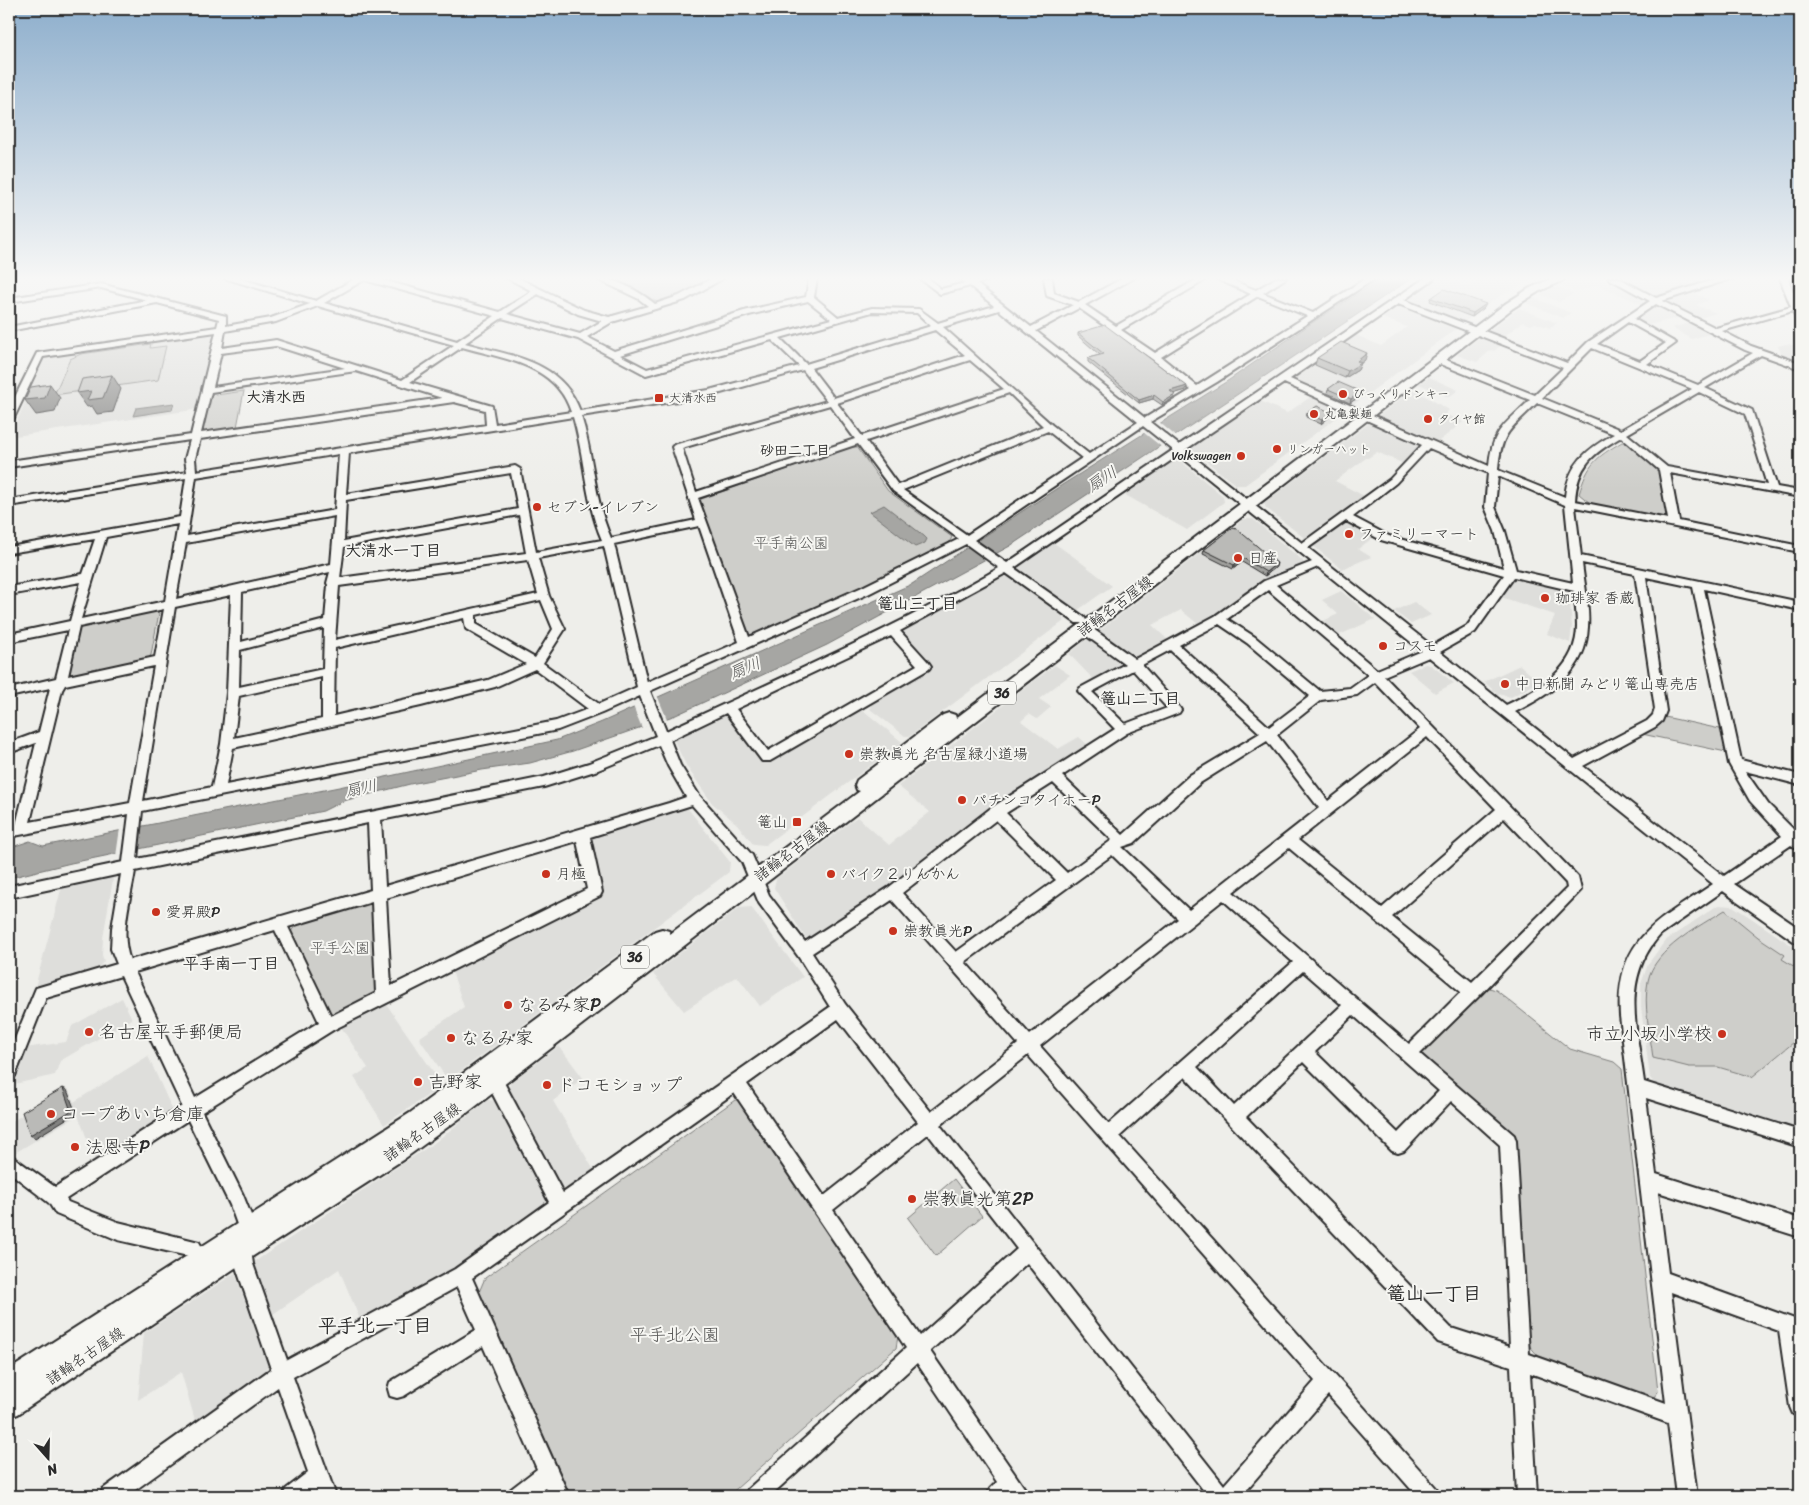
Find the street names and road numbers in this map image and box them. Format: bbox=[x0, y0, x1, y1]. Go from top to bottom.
street label: 諸輪名古屋線 bbox=[1071, 569, 1159, 643]
road number: 36 bbox=[988, 681, 1016, 704]
street label: 諸輪名古屋線 bbox=[748, 814, 836, 888]
road number: 36 bbox=[621, 946, 649, 969]
street label: 諸輪名古屋線 bbox=[378, 1096, 466, 1168]
street label: 諸輪名古屋線 bbox=[40, 1320, 130, 1392]

